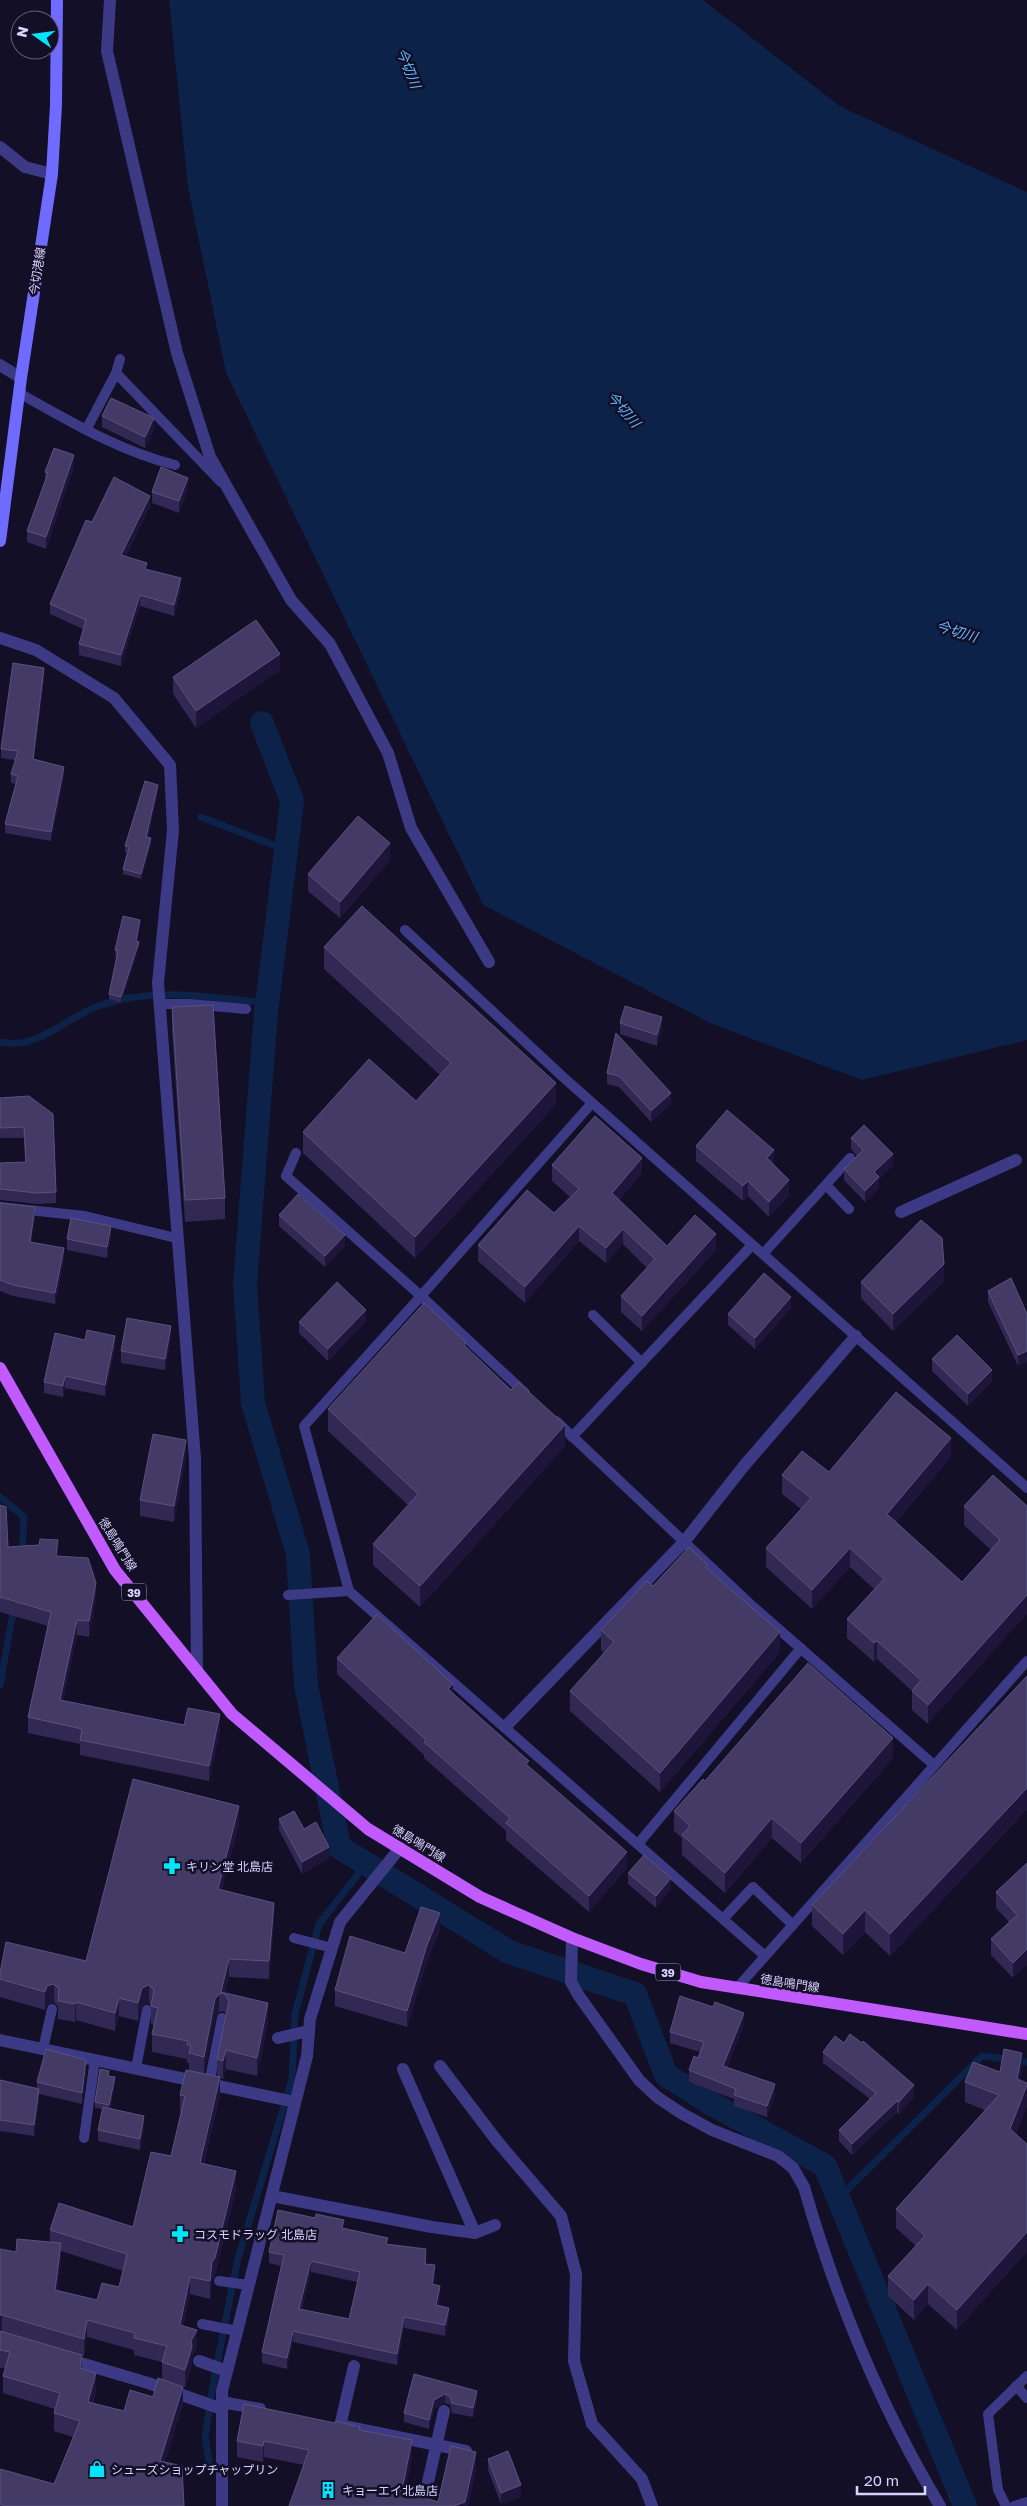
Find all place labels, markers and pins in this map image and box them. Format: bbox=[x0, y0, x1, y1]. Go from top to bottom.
pharmacy icon: キリン堂 北島店 bbox=[162, 1856, 182, 1876]
place label: キリン堂 北島店 bbox=[186, 1859, 273, 1874]
pharmacy icon: コスモドラッグ 北島店 bbox=[170, 2224, 190, 2244]
place label: コスモドラッグ 北島店 bbox=[194, 2227, 317, 2242]
shop icon: シューズショップチャップリン bbox=[87, 2459, 107, 2479]
place label: シューズショップチャップリン bbox=[111, 2462, 278, 2477]
building icon: キョーエイ北島店 bbox=[318, 2480, 338, 2500]
place label: キョーエイ北島店 bbox=[342, 2483, 438, 2498]

